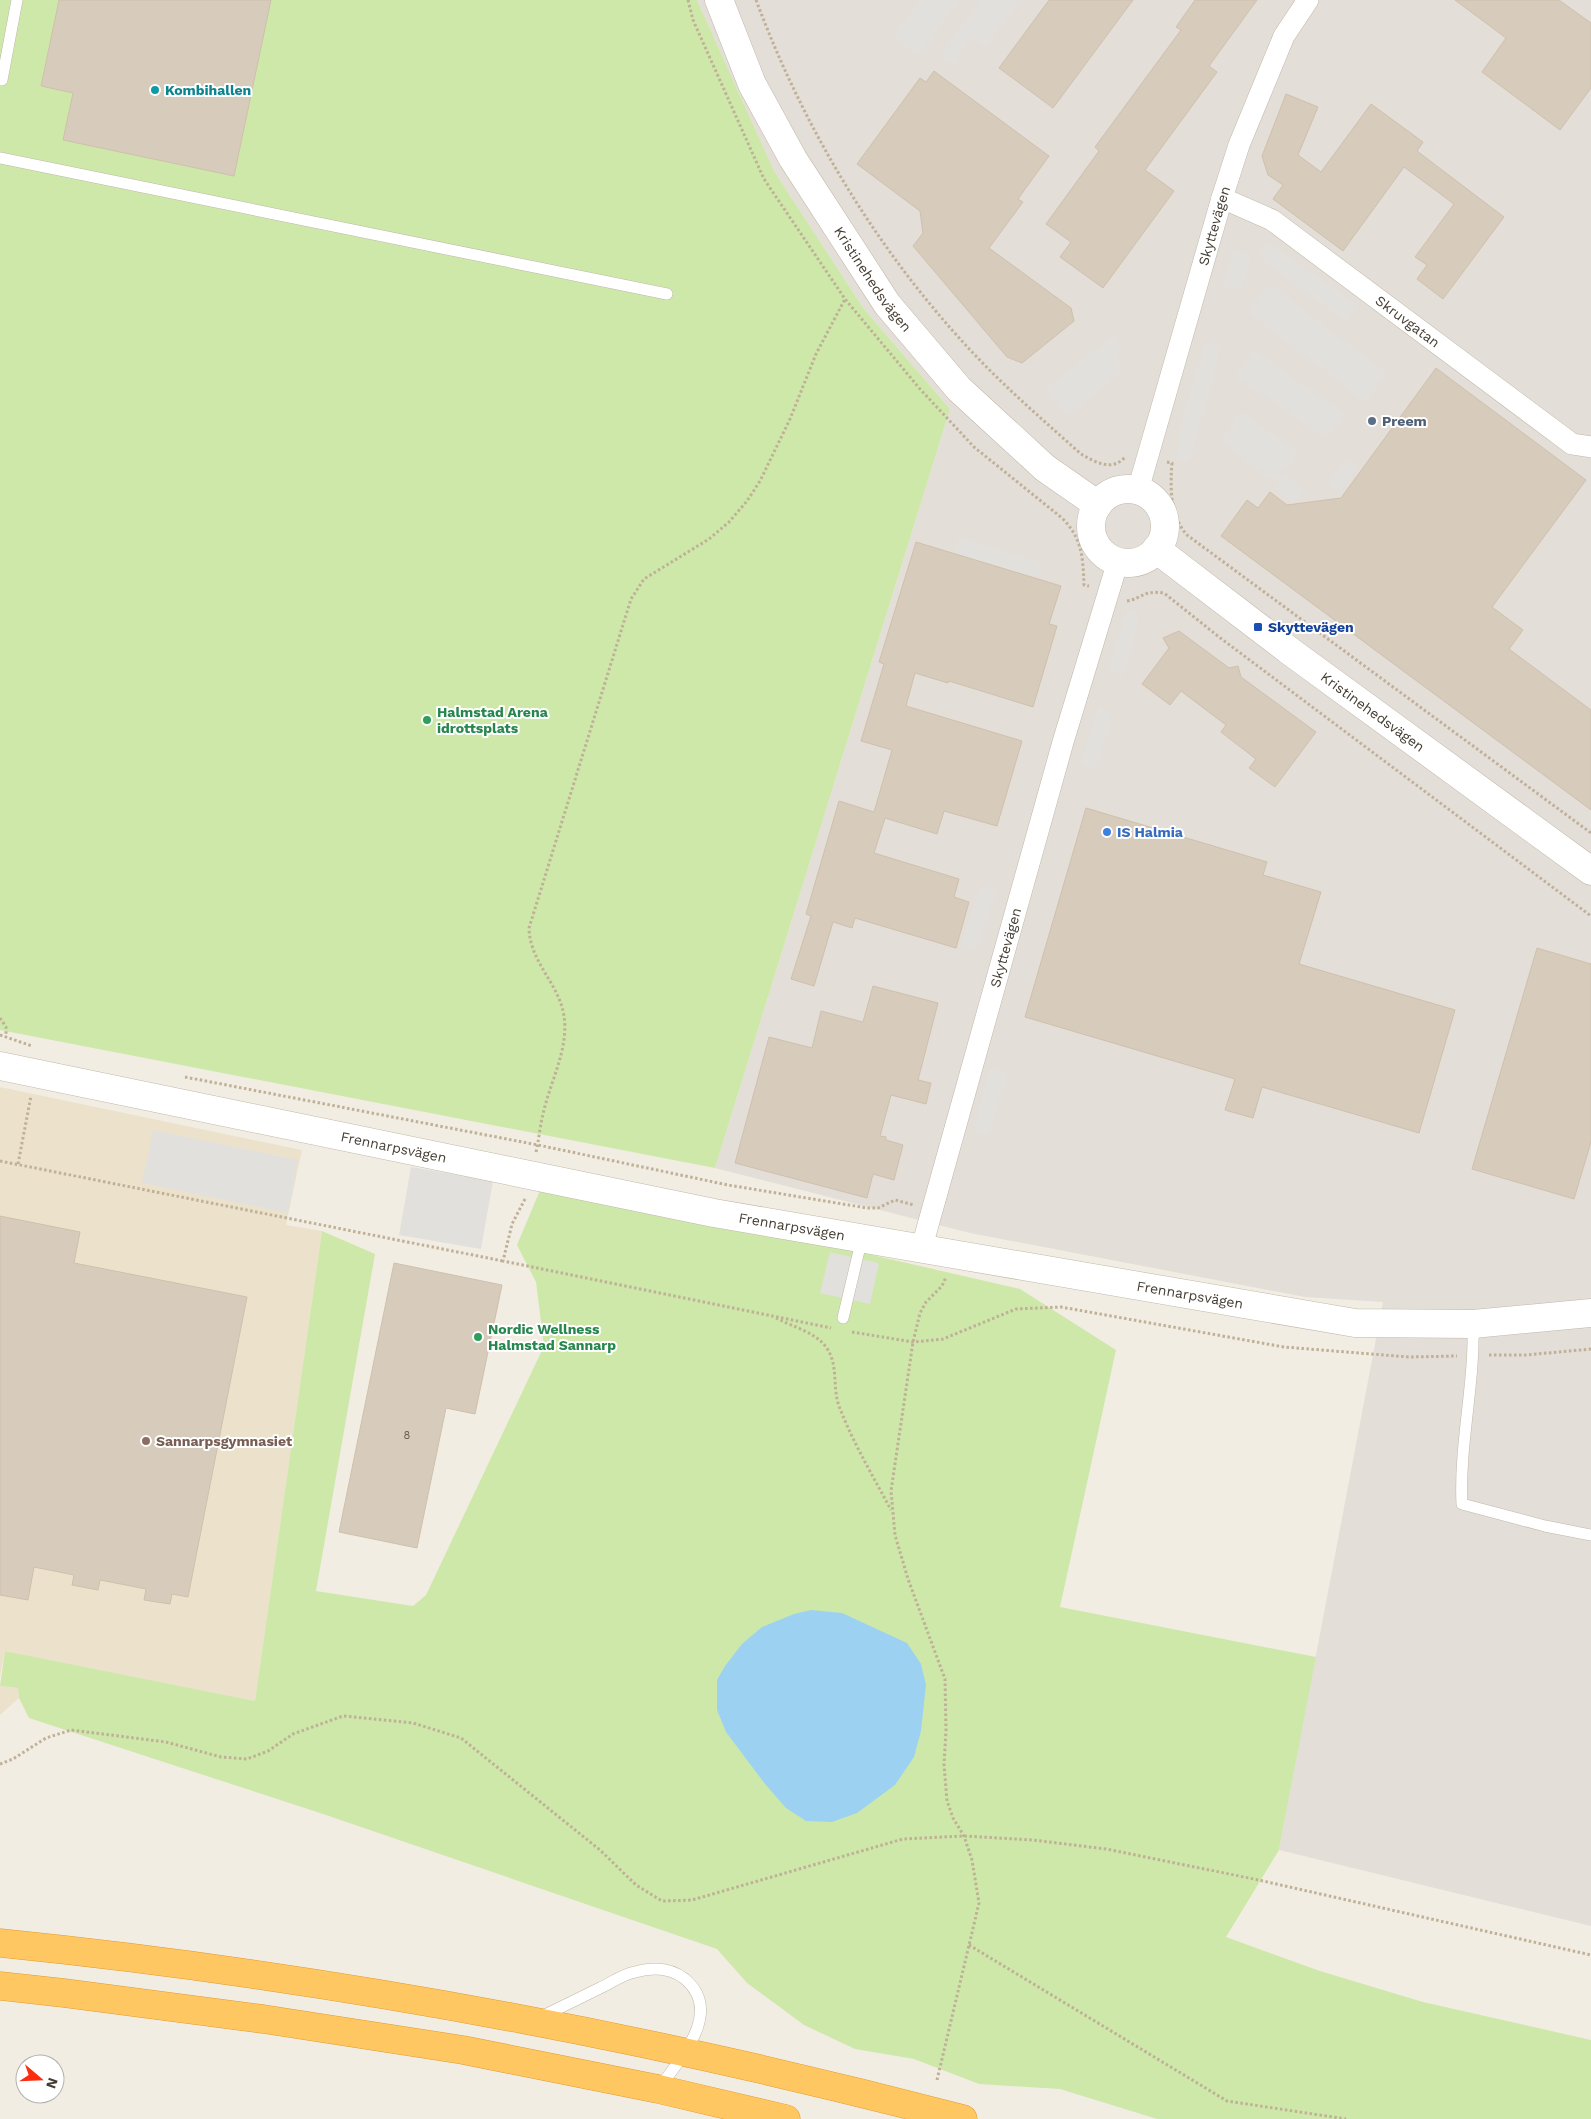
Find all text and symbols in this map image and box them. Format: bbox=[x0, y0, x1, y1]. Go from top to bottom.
place label: Kombihallen bbox=[165, 82, 251, 98]
marker: Kombihallen bbox=[149, 84, 161, 96]
street label: Skyttevägen bbox=[1195, 184, 1233, 267]
street label: Kristinehedsvägen bbox=[831, 224, 915, 335]
street label: Skruvgatan bbox=[1372, 292, 1443, 351]
place label: Preem bbox=[1382, 413, 1427, 429]
marker: Preem bbox=[1366, 415, 1378, 427]
place label: Skyttevägen bbox=[1268, 619, 1354, 635]
marker: Skyttevägen bbox=[1252, 621, 1264, 633]
street label: Kristinehedsvägen bbox=[1318, 669, 1428, 755]
place label: Halmstad Arena idrottsplats bbox=[437, 704, 549, 736]
marker: Halmstad Arena idrottsplats bbox=[421, 714, 433, 726]
place label: IS Halmia bbox=[1117, 824, 1184, 840]
marker: IS Halmia bbox=[1101, 826, 1113, 838]
street label: Skyttevägen bbox=[987, 906, 1024, 989]
street label: Frennarpsvägen bbox=[339, 1128, 448, 1166]
street label: Frennarpsvägen bbox=[737, 1209, 846, 1243]
street label: Frennarpsvägen bbox=[1136, 1278, 1245, 1312]
place label: Nordic Wellness Halmstad Sannarp bbox=[488, 1321, 616, 1353]
marker: Nordic Wellness Halmstad Sannarp bbox=[472, 1331, 484, 1343]
house number: 8 bbox=[404, 1429, 411, 1442]
place label: Sannarpsgymnasiet bbox=[156, 1433, 292, 1449]
marker: Sannarpsgymnasiet bbox=[140, 1435, 152, 1447]
north arrow bbox=[15, 2054, 65, 2104]
text: N bbox=[43, 2076, 62, 2091]

